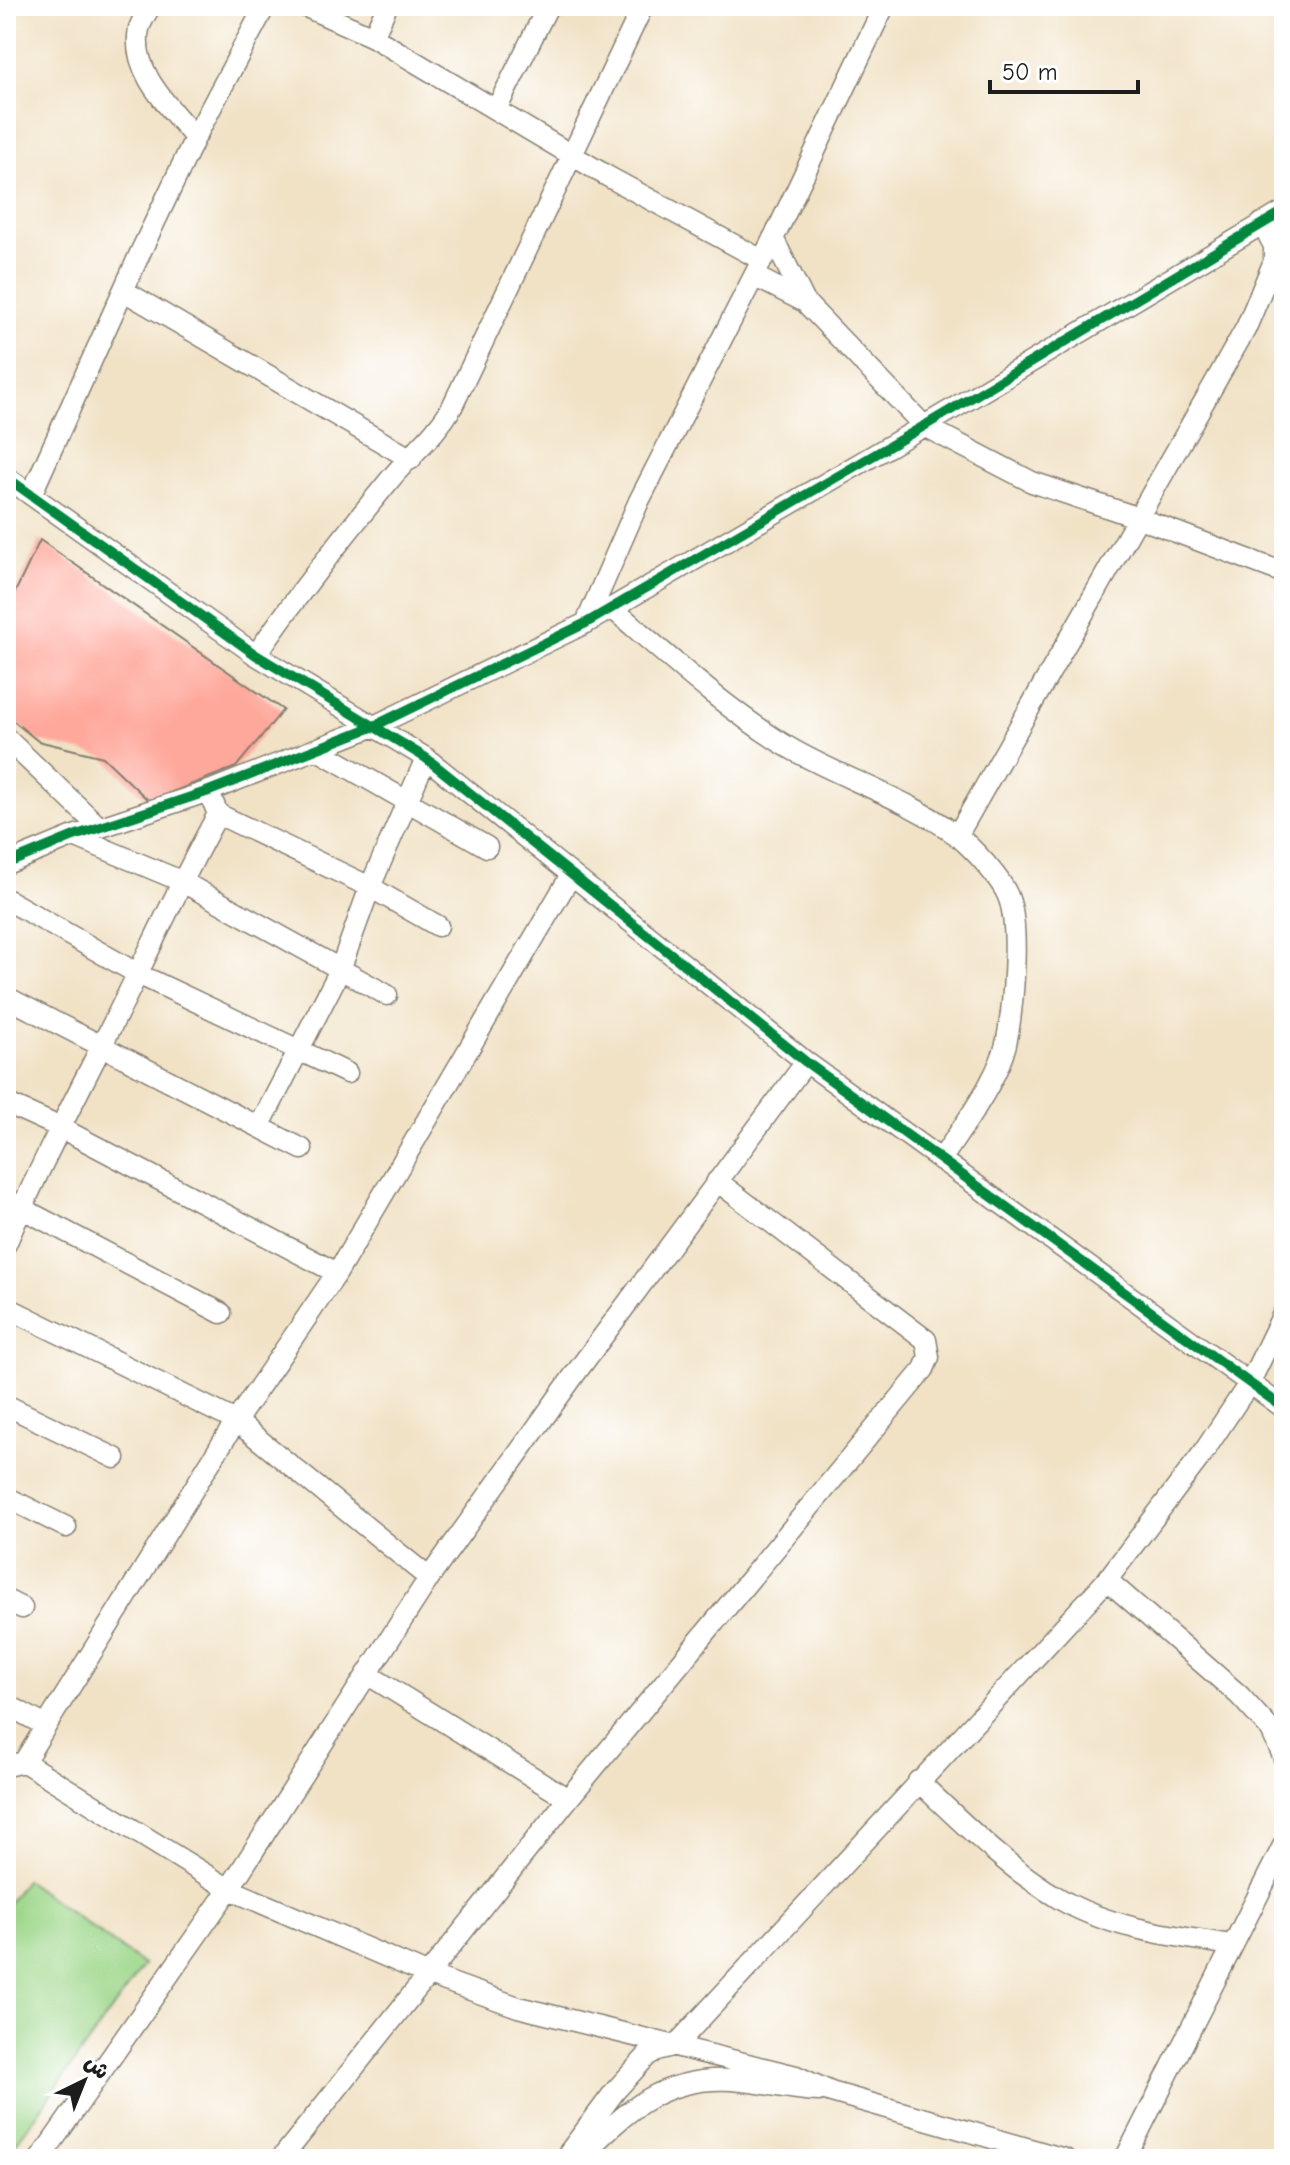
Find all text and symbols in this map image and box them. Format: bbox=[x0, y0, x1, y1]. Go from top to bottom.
scale bar bbox=[990, 44, 1138, 94]
text: 50 m bbox=[1002, 58, 1058, 86]
north arrow bbox=[44, 2041, 124, 2121]
text: ش bbox=[79, 2049, 115, 2085]

